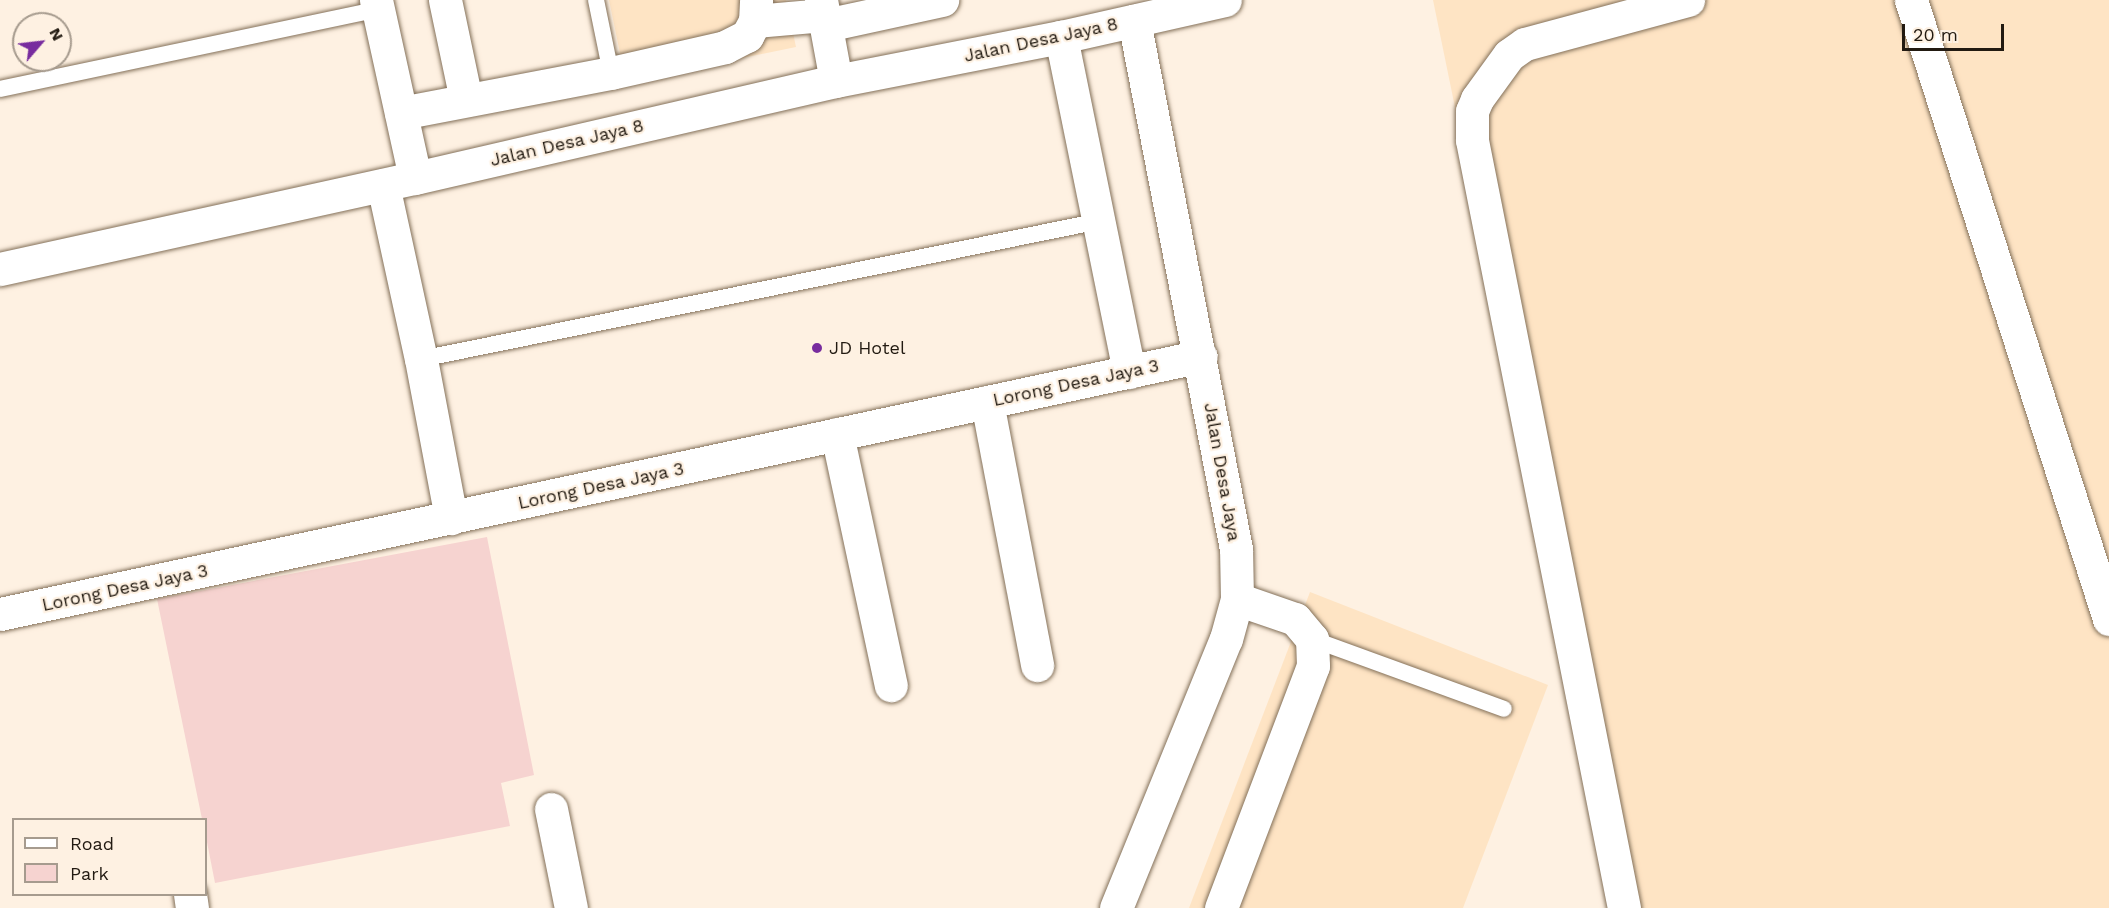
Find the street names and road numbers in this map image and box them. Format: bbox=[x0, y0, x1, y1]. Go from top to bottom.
street label: Jalan Desa Jaya 8 bbox=[961, 13, 1121, 67]
street label: Jalan Desa Jaya 8 bbox=[487, 115, 647, 171]
street label: Lorong Desa Jaya 3 bbox=[990, 355, 1162, 411]
street label: Jalan Desa Jaya bbox=[1199, 401, 1245, 543]
street label: Lorong Desa Jaya 3 bbox=[515, 458, 687, 514]
street label: Lorong Desa Jaya 3 bbox=[39, 560, 211, 616]

